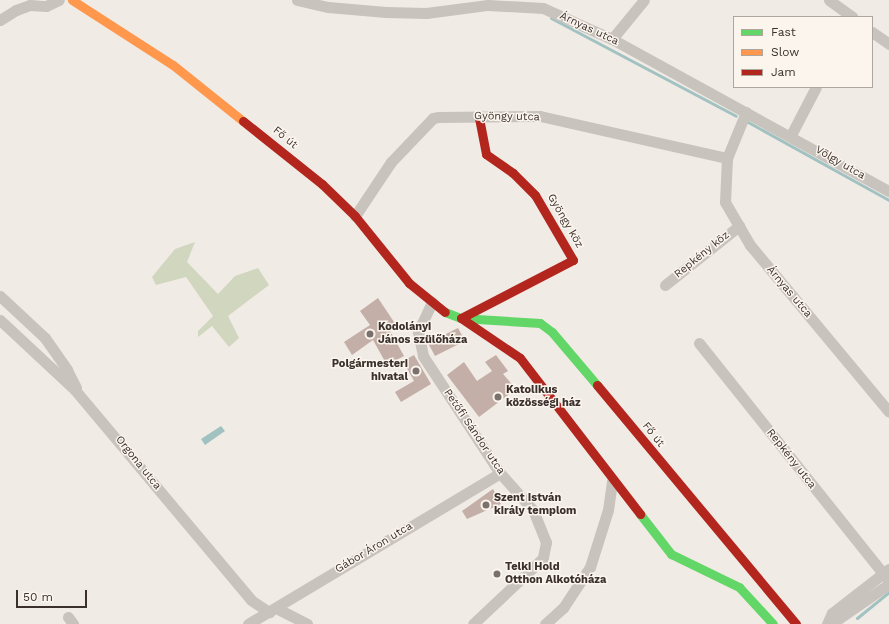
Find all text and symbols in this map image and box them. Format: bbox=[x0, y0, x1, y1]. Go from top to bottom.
street label: Árnyas utca bbox=[557, 10, 621, 48]
legend bbox=[733, 16, 873, 88]
text: Fast bbox=[771, 25, 796, 39]
text: Slow bbox=[771, 45, 799, 59]
text: Jam bbox=[771, 65, 796, 79]
street label: Gyöngy utca bbox=[474, 110, 540, 124]
street label: Fő út bbox=[270, 124, 300, 152]
street label: Völgy utca bbox=[813, 143, 867, 183]
street label: Gyöngy köz bbox=[544, 191, 586, 251]
street label: Repkény köz bbox=[672, 229, 732, 281]
street label: Árnyas utca bbox=[764, 263, 814, 321]
place label: Kodolányi János szülőháza bbox=[378, 321, 467, 347]
marker: Kodolányi János szülőháza bbox=[365, 329, 375, 339]
place label: Polgármesteri hivatal bbox=[332, 358, 408, 384]
marker: Polgármesteri hivatal bbox=[411, 366, 421, 376]
place label: Katolikus közösségi ház bbox=[506, 384, 581, 410]
street label: Petőfi Sándor utca bbox=[440, 387, 508, 477]
marker: Katolikus közösségi ház bbox=[493, 392, 503, 402]
street label: Fő út bbox=[639, 420, 667, 450]
street label: Repkény utca bbox=[763, 426, 819, 492]
street label: Orgona utca bbox=[112, 433, 164, 493]
place label: Szent István király templom bbox=[494, 492, 577, 518]
marker: Szent István király templom bbox=[481, 500, 491, 510]
street label: Gábor Áron utca bbox=[333, 520, 415, 576]
place label: Telki Hold Otthon Alkotóháza bbox=[505, 561, 607, 587]
marker: Telki Hold Otthon Alkotóháza bbox=[492, 569, 502, 579]
scale bar bbox=[18, 582, 89, 608]
text: 50 m bbox=[23, 590, 53, 604]

